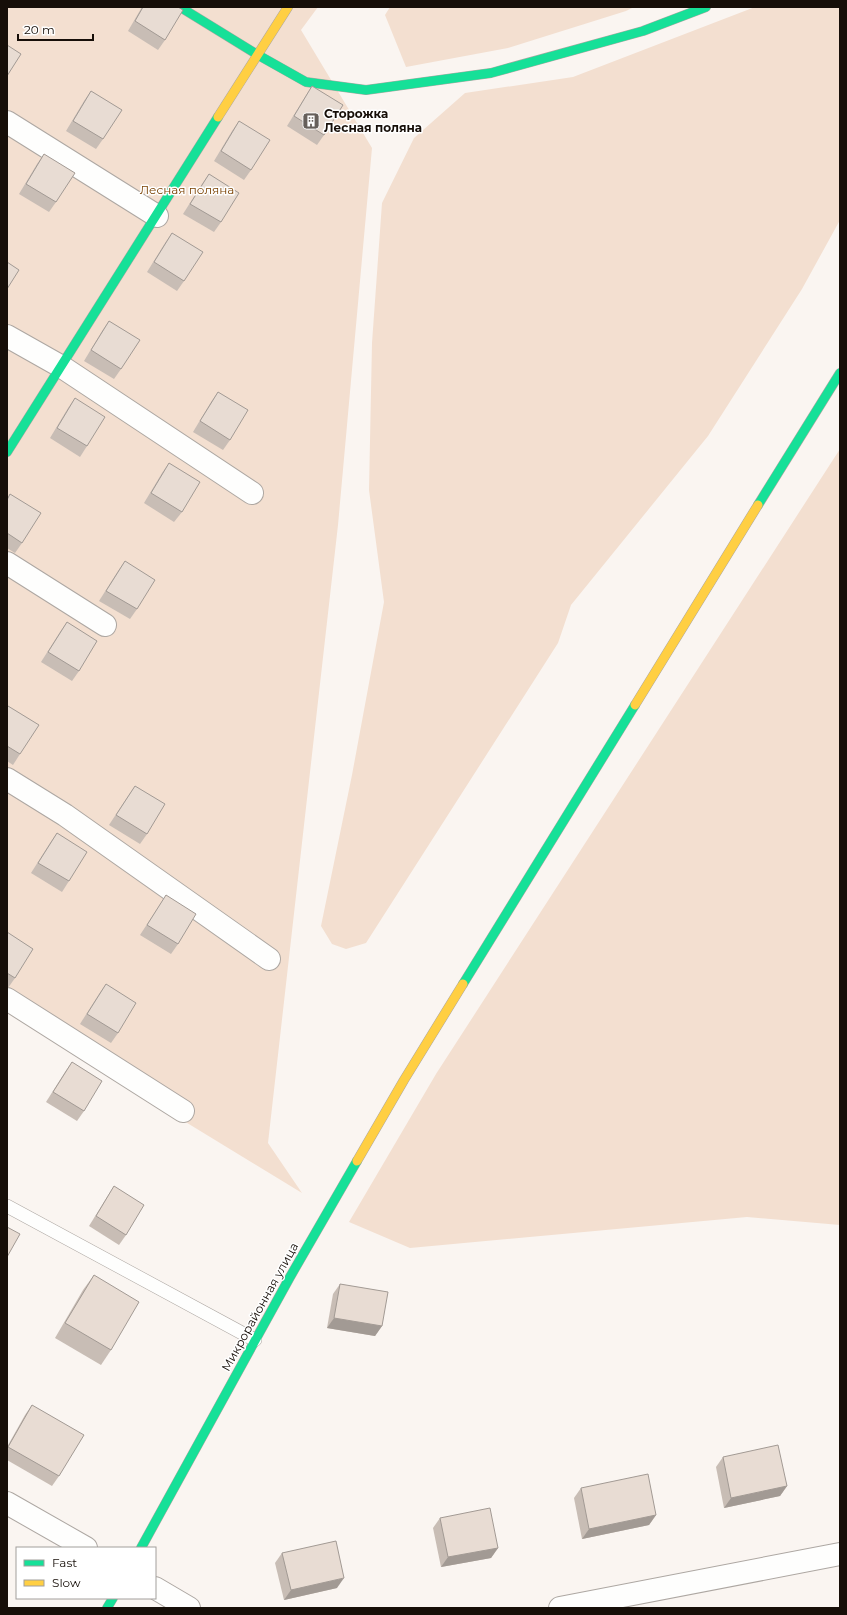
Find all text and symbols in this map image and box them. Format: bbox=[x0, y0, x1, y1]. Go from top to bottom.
scale bar bbox=[18, 16, 93, 42]
text: 20 m bbox=[24, 22, 55, 37]
place label: Сторожка Лесная поляна bbox=[324, 106, 422, 135]
building icon: Сторожка Лесная поляна bbox=[301, 111, 321, 131]
park label: Лесная поляна bbox=[140, 182, 234, 197]
street label: Микрорайонная улица bbox=[218, 1240, 301, 1374]
legend bbox=[16, 1547, 156, 1599]
text: Fast bbox=[52, 1555, 77, 1570]
text: Slow bbox=[52, 1575, 81, 1590]

